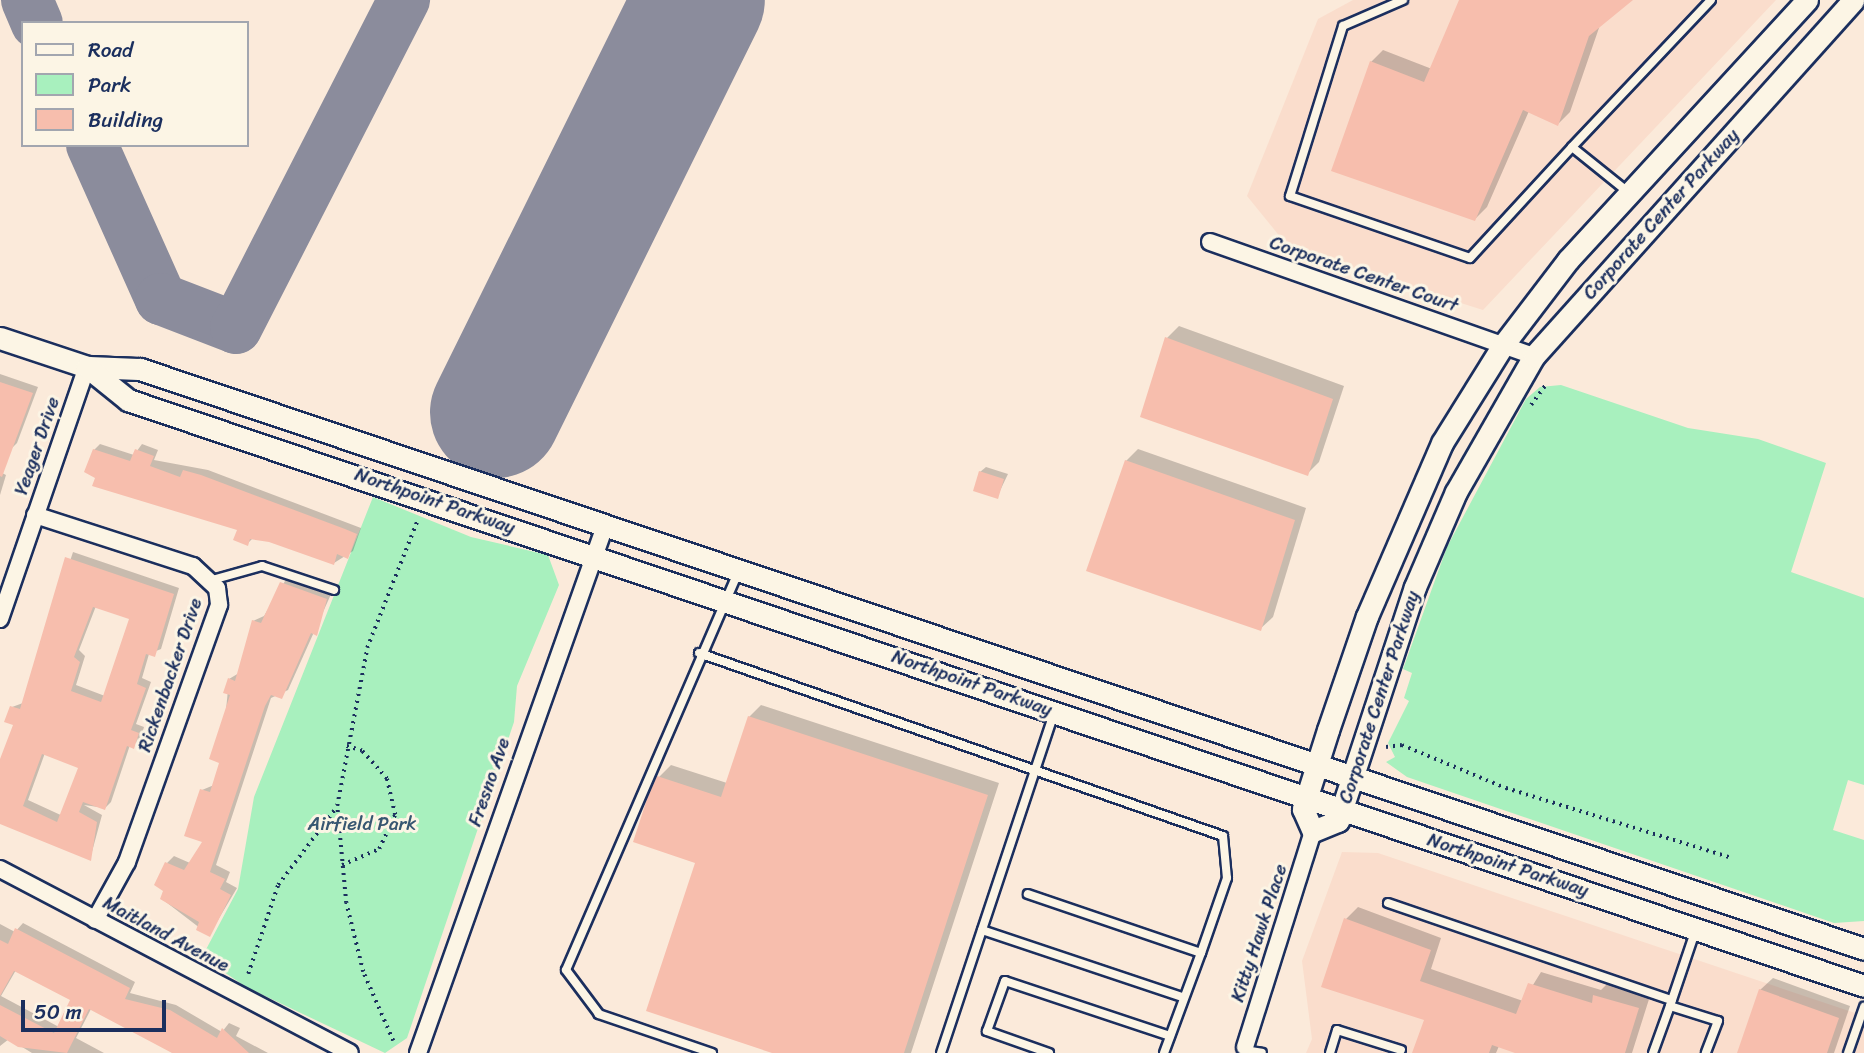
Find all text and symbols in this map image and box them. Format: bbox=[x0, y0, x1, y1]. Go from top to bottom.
legend bbox=[21, 21, 248, 147]
text: Road bbox=[88, 31, 133, 69]
text: Park bbox=[88, 66, 131, 104]
text: Building bbox=[88, 101, 163, 139]
street label: Corporate Center Parkway bbox=[1578, 123, 1744, 305]
street label: Corporate Center Court bbox=[1266, 231, 1462, 317]
street label: Yeager Drive bbox=[10, 394, 64, 498]
street label: Northpoint Parkway bbox=[352, 463, 518, 539]
street label: Corporate Center Parkway bbox=[1334, 587, 1424, 807]
street label: Rickenbacker Drive bbox=[133, 595, 207, 755]
street label: Northpoint Parkway bbox=[889, 645, 1055, 721]
street label: Fresno Ave bbox=[463, 734, 515, 830]
park label: Airfield Park bbox=[308, 813, 416, 835]
street label: Northpoint Parkway bbox=[1425, 828, 1591, 902]
street label: Kitty Hawk Place bbox=[1226, 861, 1292, 1005]
street label: Maitland Avenue bbox=[99, 891, 233, 977]
scale bar bbox=[24, 986, 170, 1030]
text: 50 m bbox=[34, 993, 82, 1031]

